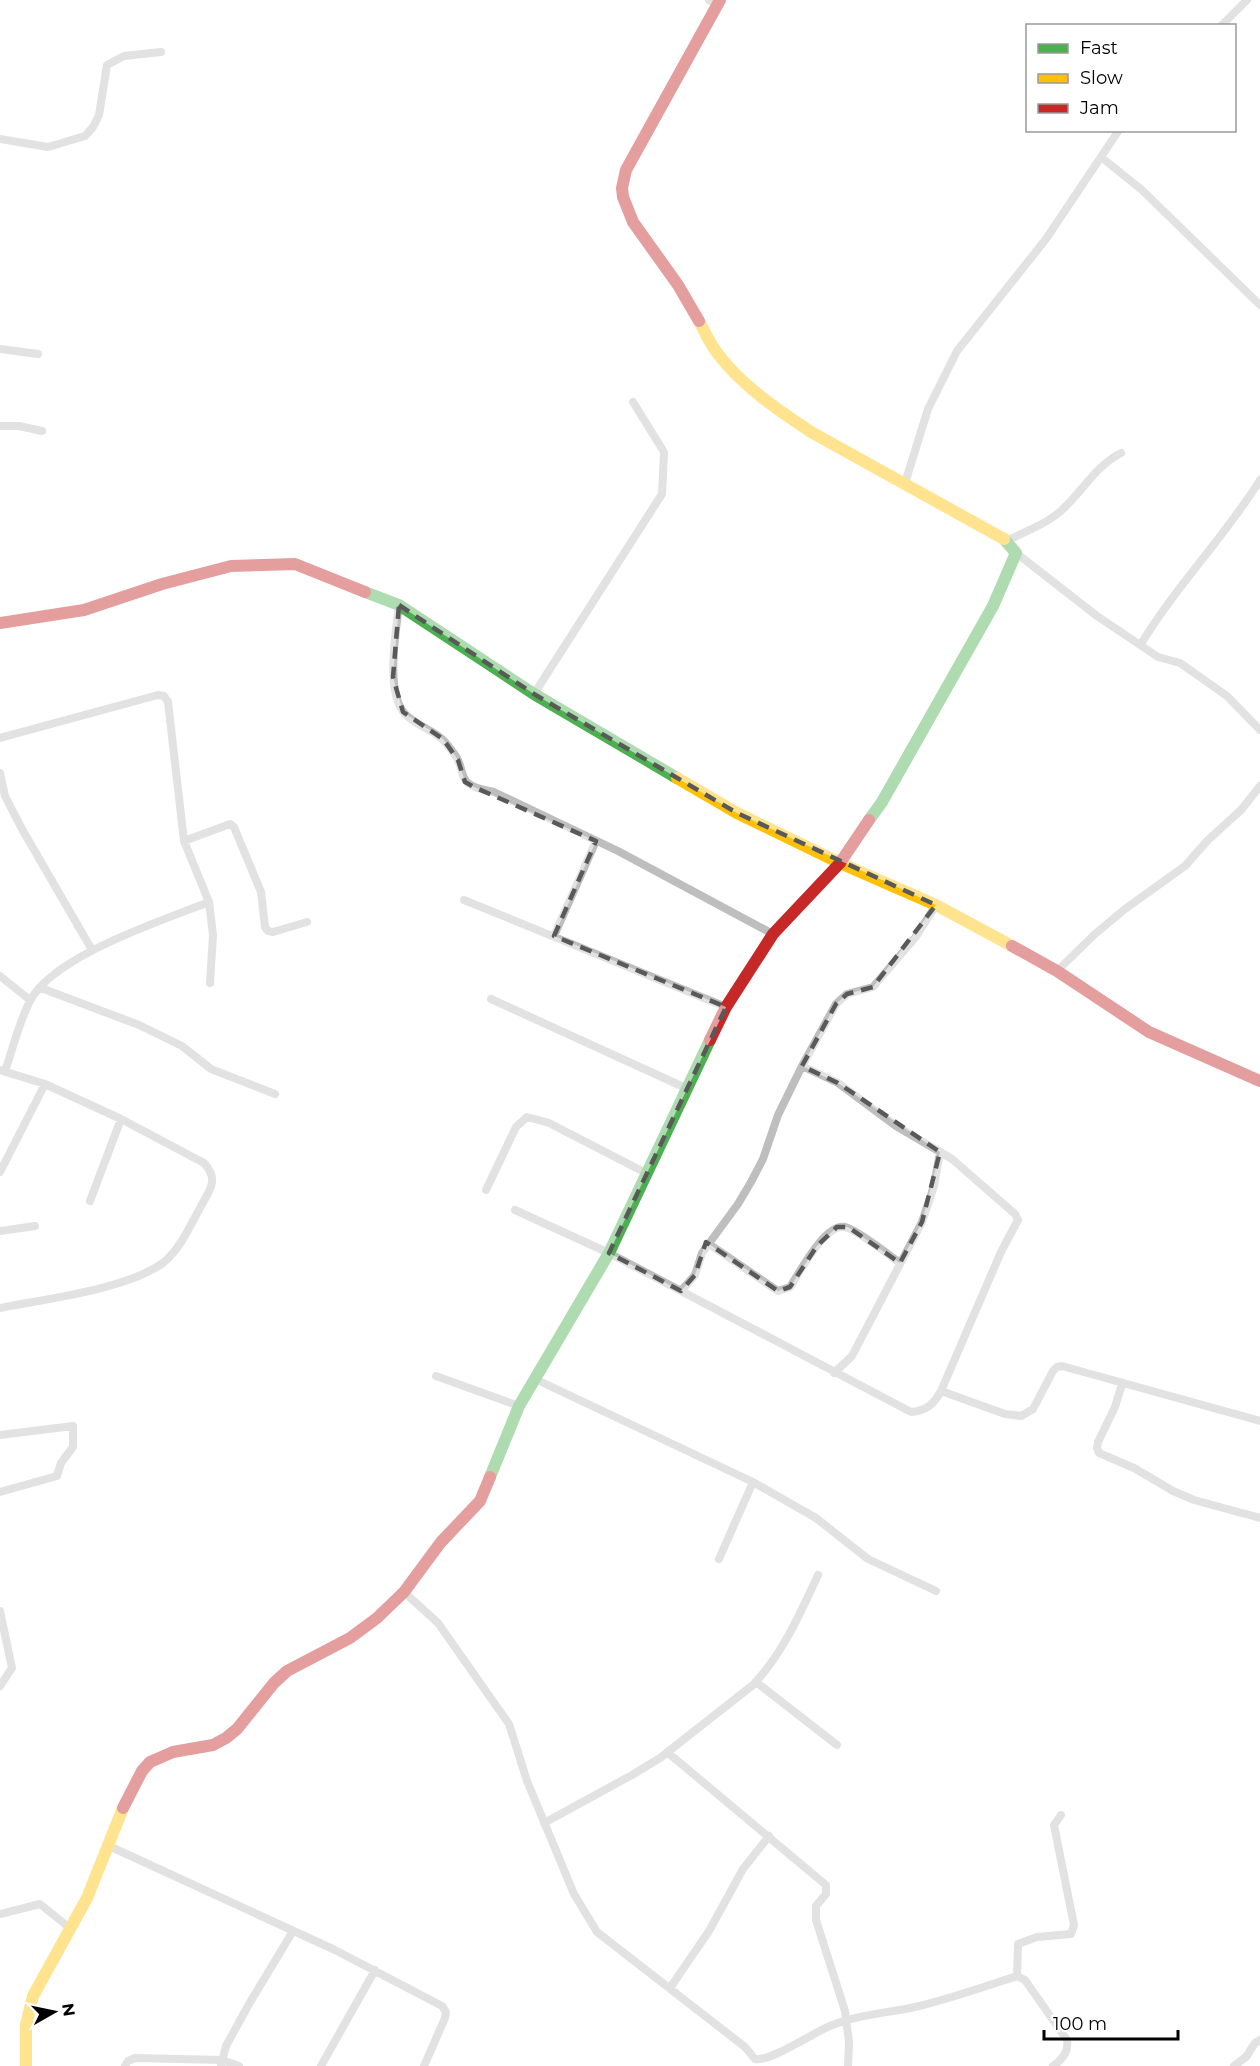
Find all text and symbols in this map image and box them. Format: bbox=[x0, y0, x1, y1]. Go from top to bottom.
legend bbox=[1026, 24, 1236, 132]
text: Fast bbox=[1080, 37, 1118, 59]
text: Slow bbox=[1080, 67, 1123, 89]
text: Jam bbox=[1079, 97, 1119, 119]
north arrow bbox=[24, 1982, 84, 2042]
text: N bbox=[58, 2002, 79, 2018]
scale bar bbox=[1044, 2003, 1178, 2041]
text: 100 m bbox=[1053, 2013, 1107, 2035]

